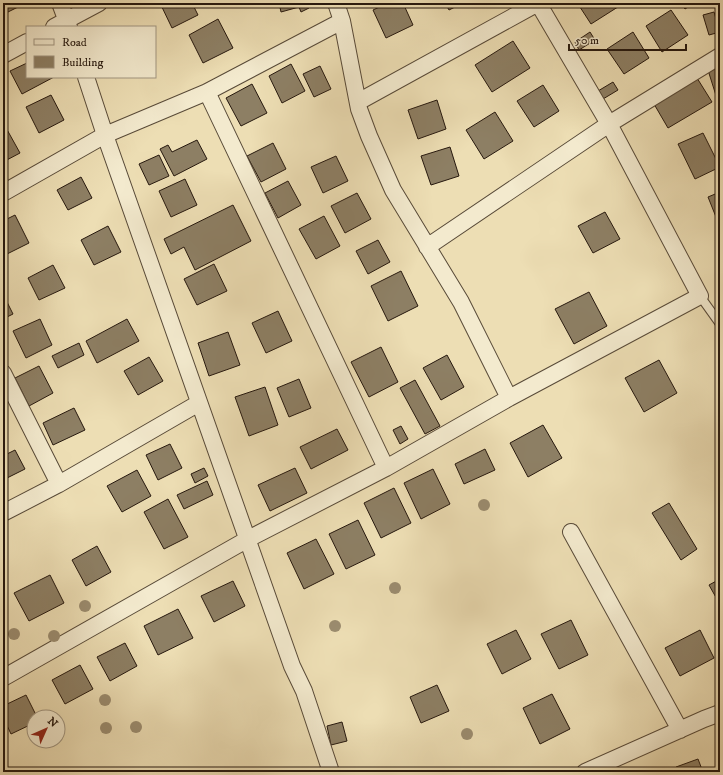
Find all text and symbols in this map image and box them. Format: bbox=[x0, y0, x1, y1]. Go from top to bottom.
legend bbox=[26, 26, 156, 78]
scale bar bbox=[569, 26, 686, 52]
text: 50 m bbox=[575, 33, 599, 48]
text: Road bbox=[62, 35, 87, 50]
text: Building bbox=[62, 55, 103, 70]
north arrow bbox=[26, 709, 66, 749]
text: N bbox=[44, 714, 61, 731]

